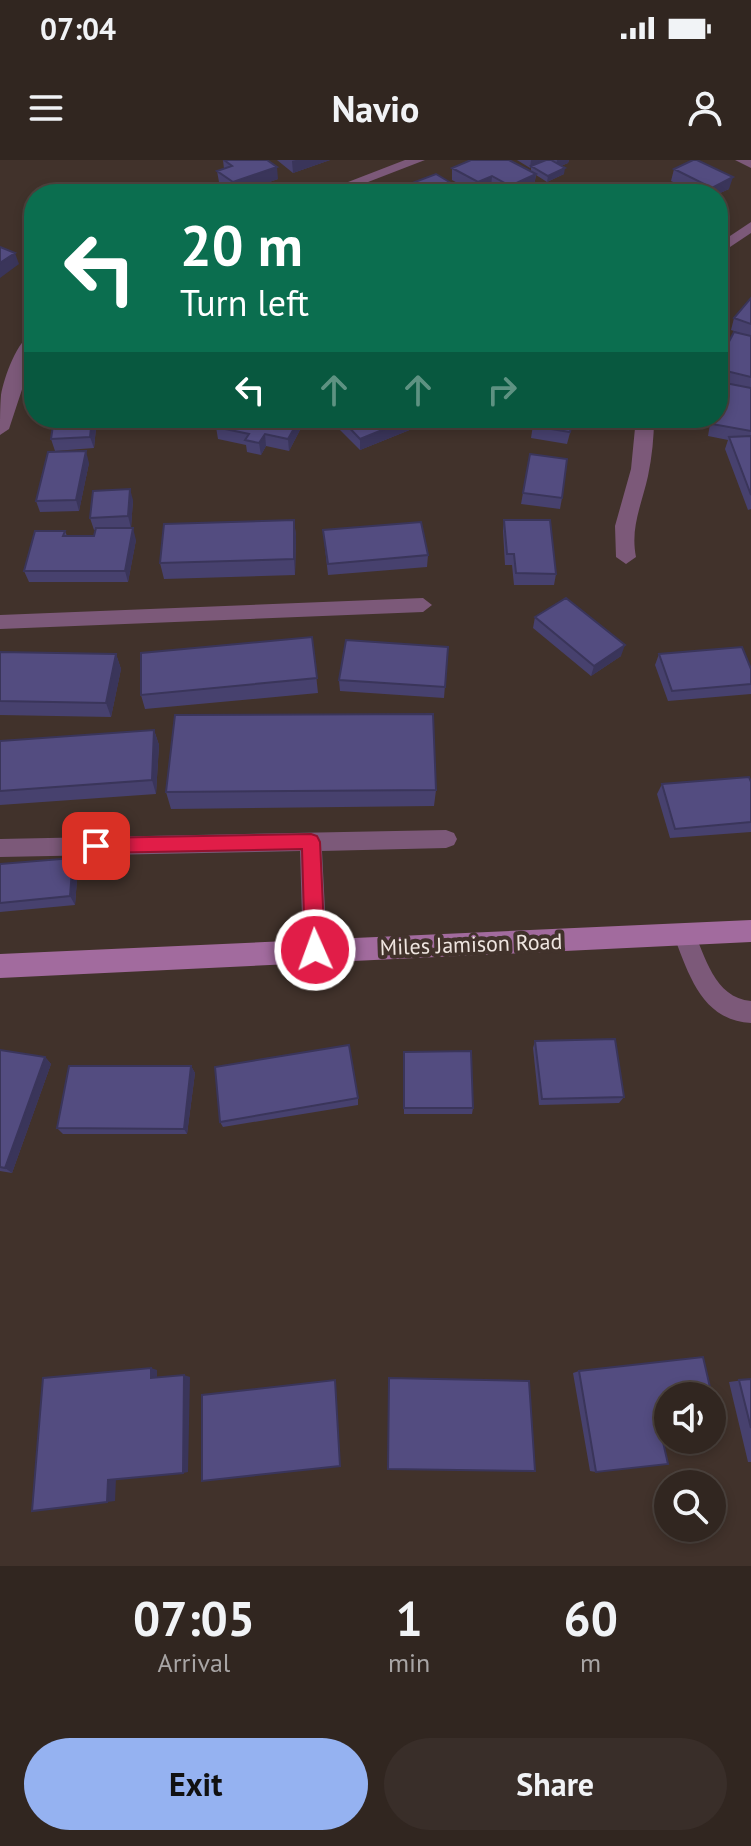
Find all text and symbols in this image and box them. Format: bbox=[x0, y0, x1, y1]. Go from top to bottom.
text: 07:04 bbox=[40, 9, 116, 48]
text: Navio bbox=[332, 85, 419, 132]
icon: menu bbox=[24, 86, 68, 130]
icon: person bbox=[683, 86, 727, 130]
text: 20 m bbox=[180, 209, 303, 281]
icon: left bbox=[48, 216, 152, 320]
text: Turn left bbox=[180, 279, 309, 326]
icon: left bbox=[228, 368, 272, 412]
icon: ahead bbox=[312, 368, 356, 412]
icon: ahead bbox=[396, 368, 440, 412]
icon: right bbox=[480, 368, 524, 412]
pin bbox=[62, 812, 130, 880]
icon: arrive bbox=[74, 824, 118, 868]
position arrow bbox=[273, 908, 357, 992]
street label: Miles Jamison Road bbox=[379, 927, 563, 961]
map controls bbox=[654, 1382, 726, 1542]
button: sound bbox=[654, 1382, 726, 1454]
button: search bbox=[654, 1470, 726, 1542]
text: 07:05 bbox=[133, 1587, 255, 1649]
text: 1 bbox=[396, 1587, 423, 1649]
text: 60 bbox=[563, 1587, 618, 1649]
text: Arrival bbox=[158, 1646, 230, 1679]
text: min bbox=[388, 1646, 430, 1679]
text: m bbox=[580, 1646, 601, 1679]
button: Exit bbox=[24, 1738, 368, 1830]
button: Share bbox=[384, 1738, 727, 1830]

